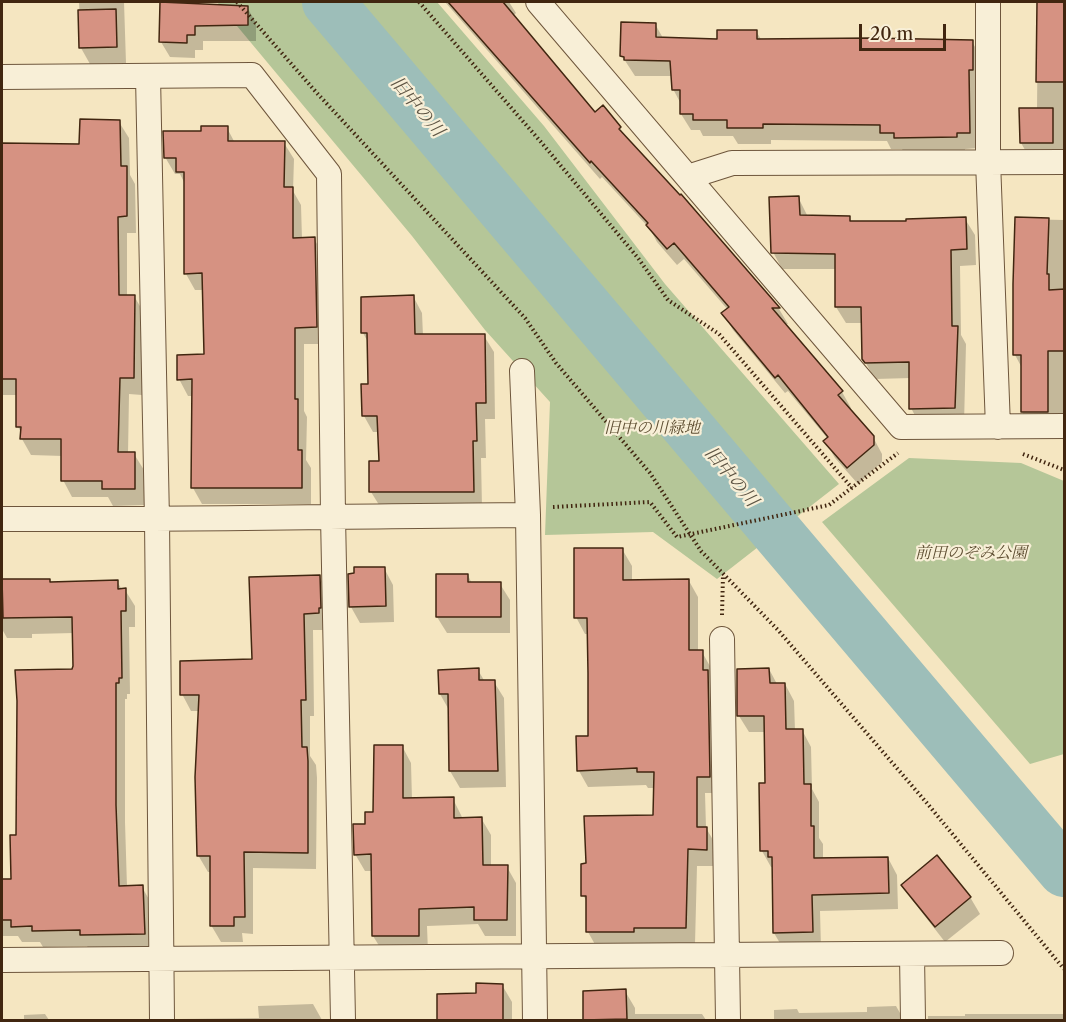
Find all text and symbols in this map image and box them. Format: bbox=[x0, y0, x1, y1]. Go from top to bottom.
scale bar bbox=[862, 12, 949, 50]
text: 20 m bbox=[870, 23, 913, 45]
water label: 旧中の川 bbox=[386, 72, 448, 142]
park label: 旧中の川緑地 bbox=[604, 418, 700, 438]
water label: 旧中の川 bbox=[700, 442, 762, 512]
park label: 前田のぞみ公園 bbox=[915, 543, 1027, 563]

